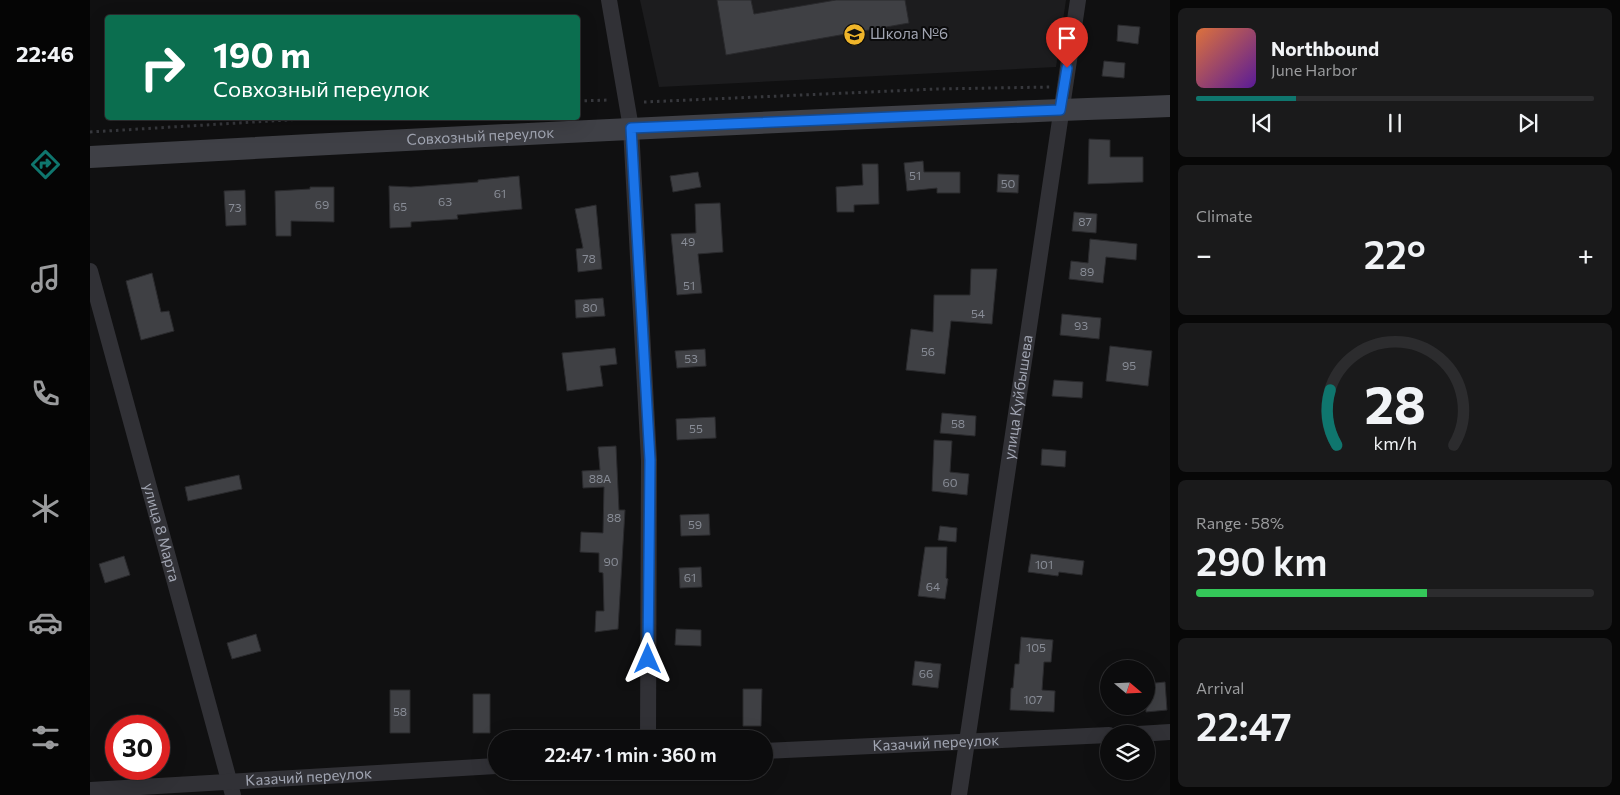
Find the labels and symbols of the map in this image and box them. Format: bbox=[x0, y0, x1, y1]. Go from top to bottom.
pin bbox=[1046, 17, 1088, 68]
school or university icon: Школа №6 bbox=[842, 22, 866, 46]
place label: Школа №6 bbox=[870, 24, 948, 42]
street label: Совхозный переулок bbox=[406, 123, 555, 148]
house number: 51 bbox=[909, 168, 921, 182]
house number: 50 bbox=[1001, 176, 1016, 190]
house number: 61 bbox=[494, 186, 506, 200]
house number: 63 bbox=[438, 194, 452, 208]
house number: 69 bbox=[315, 197, 329, 211]
house number: 65 bbox=[393, 199, 407, 213]
house number: 73 bbox=[228, 200, 242, 214]
house number: 87 bbox=[1078, 214, 1092, 228]
house number: 49 bbox=[681, 234, 695, 248]
house number: 78 bbox=[582, 251, 596, 265]
house number: 89 bbox=[1080, 264, 1094, 278]
house number: 51 bbox=[683, 278, 695, 292]
house number: 80 bbox=[582, 300, 598, 314]
house number: 54 bbox=[971, 306, 985, 320]
house number: 93 bbox=[1074, 318, 1088, 332]
street label: улица Куйбышева bbox=[999, 334, 1036, 461]
house number: 56 bbox=[921, 344, 935, 358]
house number: 53 bbox=[684, 351, 698, 365]
house number: 95 bbox=[1122, 358, 1136, 372]
house number: 58 bbox=[951, 416, 965, 430]
house number: 55 bbox=[689, 421, 703, 435]
house number: 88А bbox=[589, 471, 611, 485]
house number: 60 bbox=[942, 475, 958, 489]
street label: улица 8 Марта bbox=[140, 481, 184, 583]
house number: 88 bbox=[607, 510, 621, 524]
house number: 59 bbox=[688, 517, 702, 531]
house number: 90 bbox=[603, 554, 619, 568]
house number: 101 bbox=[1035, 557, 1053, 571]
house number: 61 bbox=[684, 570, 696, 584]
house number: 64 bbox=[926, 579, 940, 593]
position arrow bbox=[621, 632, 673, 684]
house number: 105 bbox=[1026, 640, 1046, 654]
north arrow bbox=[1100, 660, 1155, 715]
house number: 66 bbox=[919, 666, 933, 680]
house number: 107 bbox=[1023, 692, 1043, 706]
house number: 58 bbox=[393, 704, 407, 718]
speed limit sign: 30 bbox=[105, 715, 170, 780]
street label: Казачий переулок bbox=[872, 730, 1000, 754]
street label: Казачий переулок bbox=[245, 763, 372, 789]

